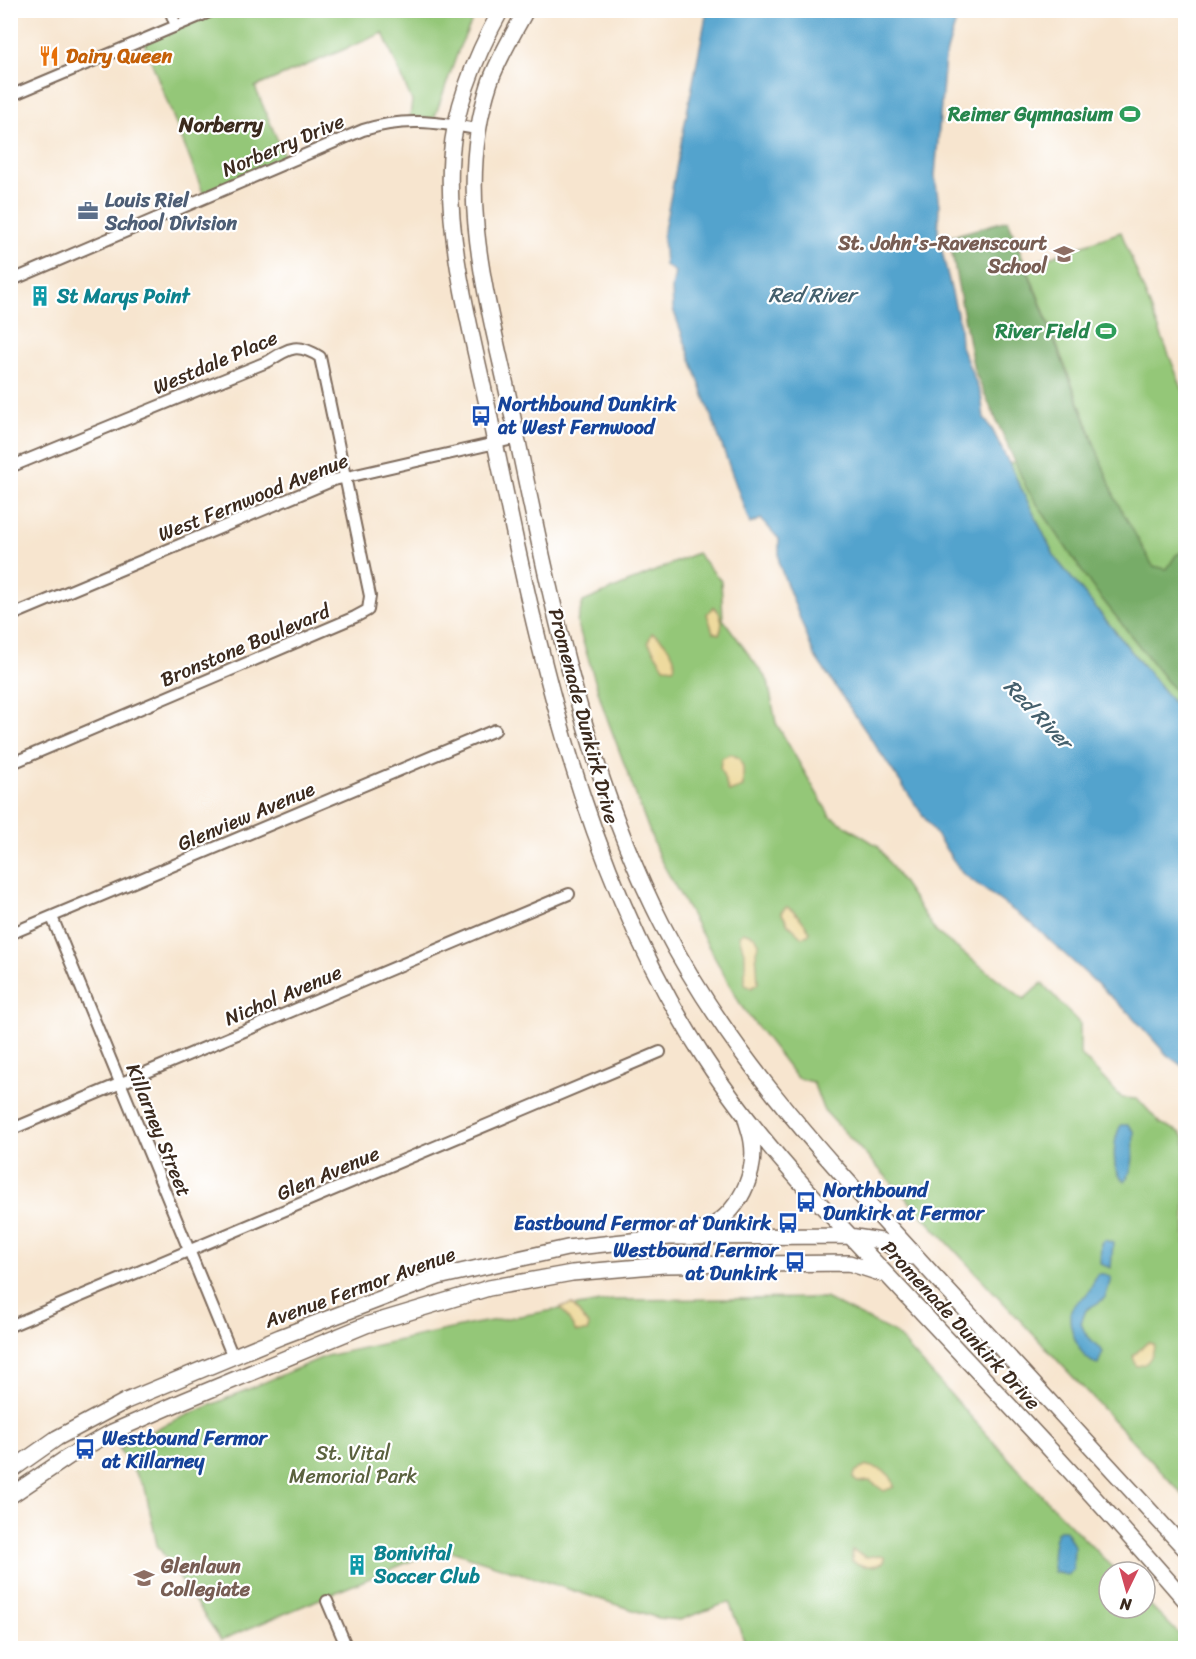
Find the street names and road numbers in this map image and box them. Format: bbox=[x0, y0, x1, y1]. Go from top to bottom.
street label: Norberry Drive bbox=[216, 104, 350, 187]
street label: Westdale Place bbox=[147, 320, 283, 405]
street label: West Fernwood Avenue bbox=[152, 443, 354, 552]
street label: Bronstone Boulevard bbox=[155, 593, 337, 697]
street label: Promenade Dunkirk Drive bbox=[538, 604, 629, 828]
street label: Glenview Avenue bbox=[172, 772, 321, 861]
street label: Nichol Avenue bbox=[219, 955, 347, 1036]
street label: Killarney Street bbox=[116, 1058, 201, 1203]
street label: Glen Avenue bbox=[271, 1136, 385, 1211]
street label: Promenade Dunkirk Drive bbox=[872, 1232, 1049, 1418]
street label: Avenue Fermor Avenue bbox=[259, 1237, 461, 1339]

